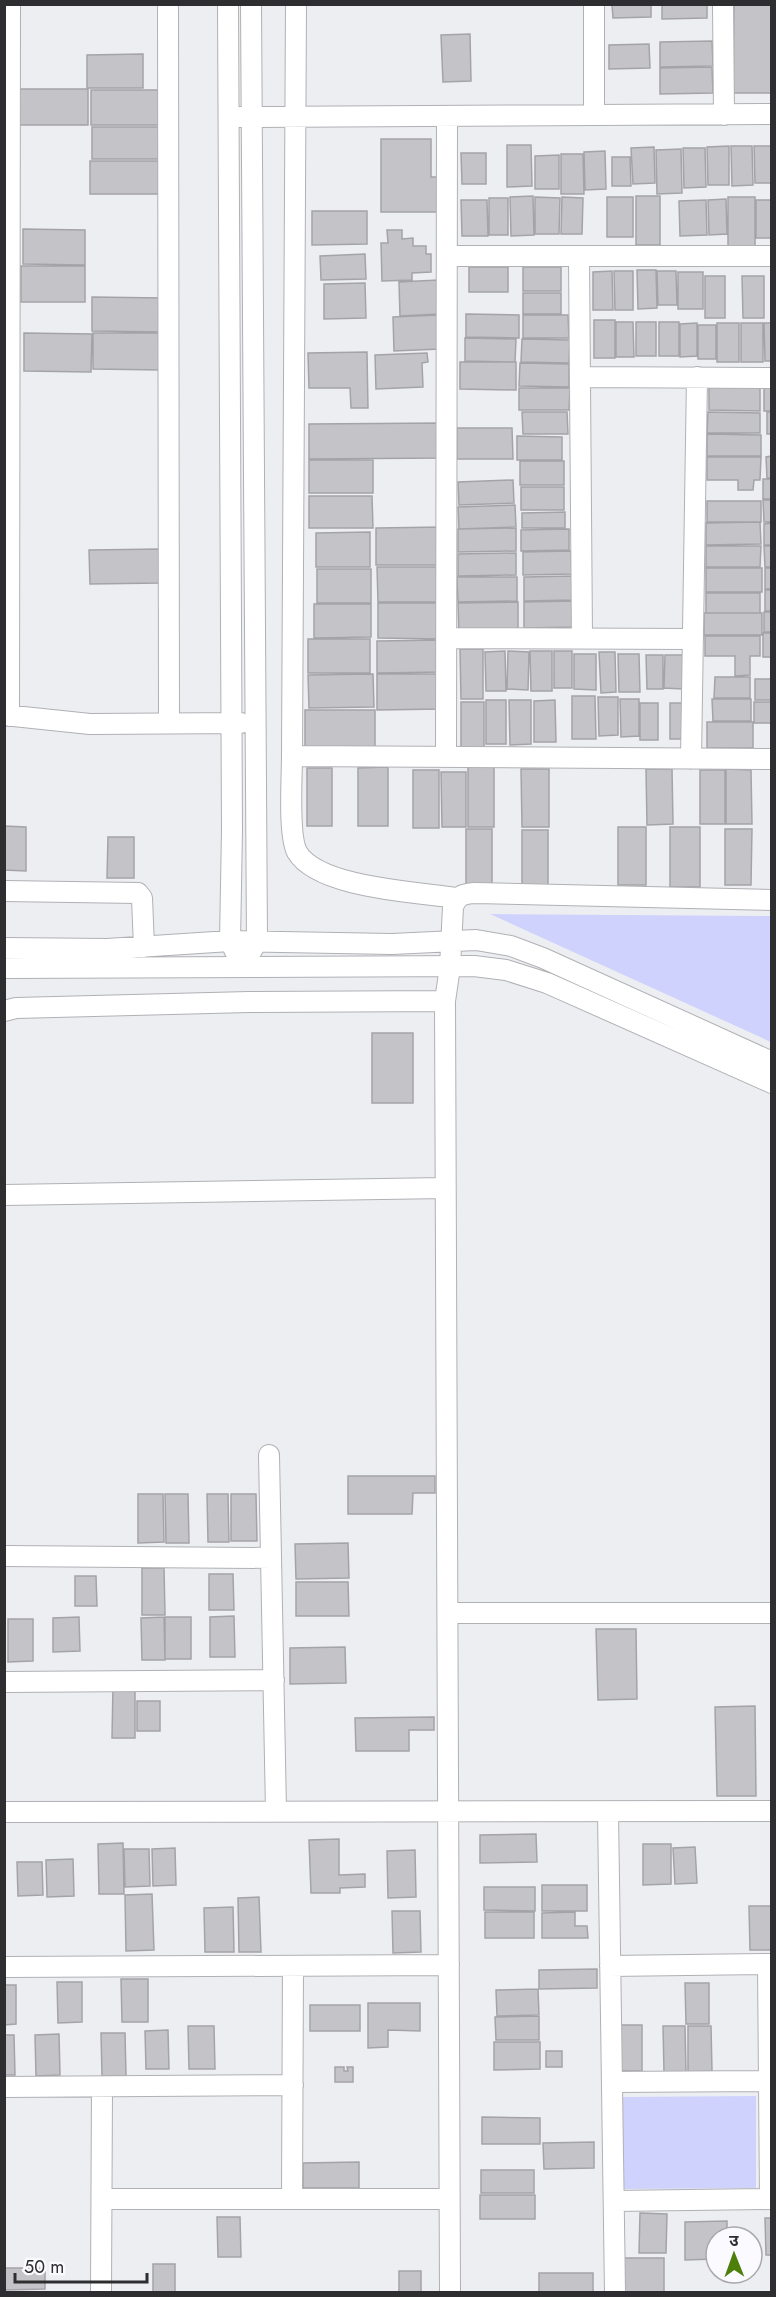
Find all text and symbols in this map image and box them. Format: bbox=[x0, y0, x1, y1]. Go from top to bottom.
north arrow bbox=[704, 2225, 764, 2285]
text: उ bbox=[729, 2229, 739, 2252]
scale bar bbox=[15, 2246, 147, 2284]
text: 50 m bbox=[24, 2254, 64, 2280]

